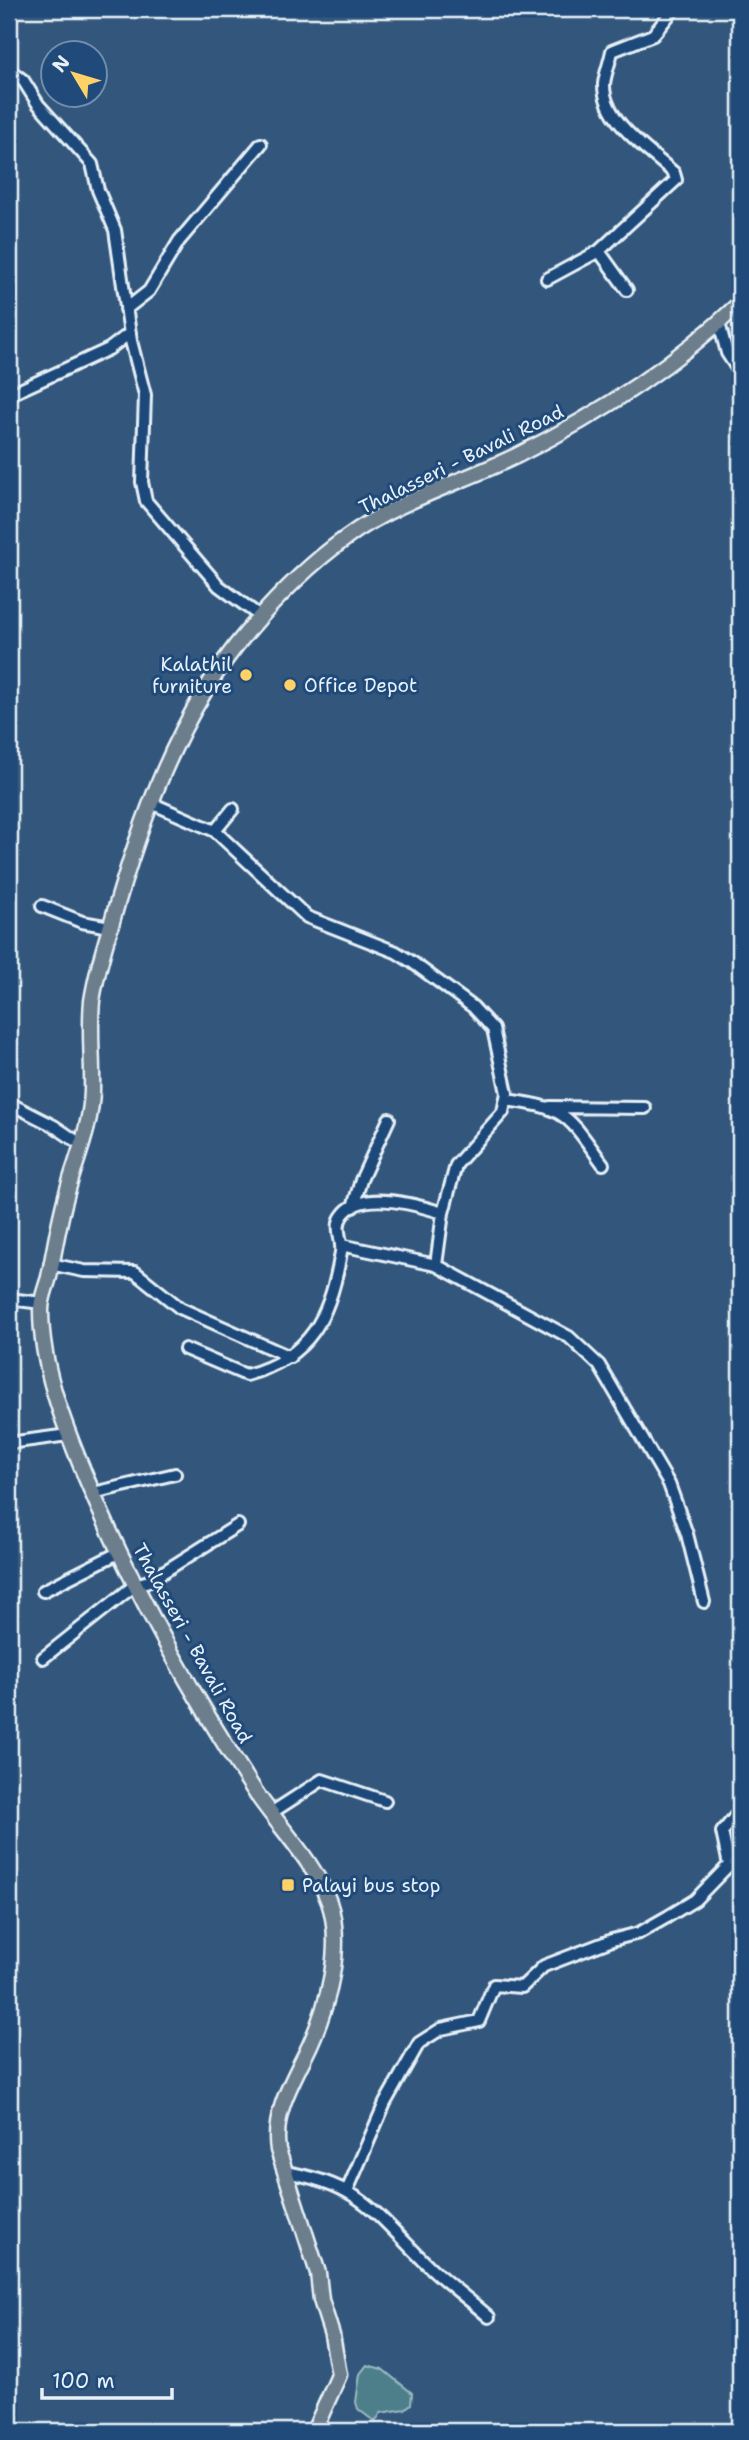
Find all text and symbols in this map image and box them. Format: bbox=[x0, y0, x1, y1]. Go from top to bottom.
north arrow bbox=[38, 38, 108, 108]
text: N bbox=[47, 50, 75, 77]
street label: Thalasseri - Bavali Road bbox=[355, 399, 568, 520]
place label: Kalathil furniture bbox=[152, 652, 232, 699]
marker: Kalathil furniture bbox=[238, 667, 254, 683]
place label: Office Depot bbox=[304, 673, 417, 698]
marker: Office Depot bbox=[282, 677, 298, 693]
street label: Thalasseri - Bavali Road bbox=[127, 1539, 258, 1748]
place label: Palayi bus stop bbox=[302, 1873, 440, 1898]
marker: Palayi bus stop bbox=[280, 1877, 296, 1893]
scale bar bbox=[42, 2356, 172, 2400]
text: 100 m bbox=[52, 2367, 115, 2395]

